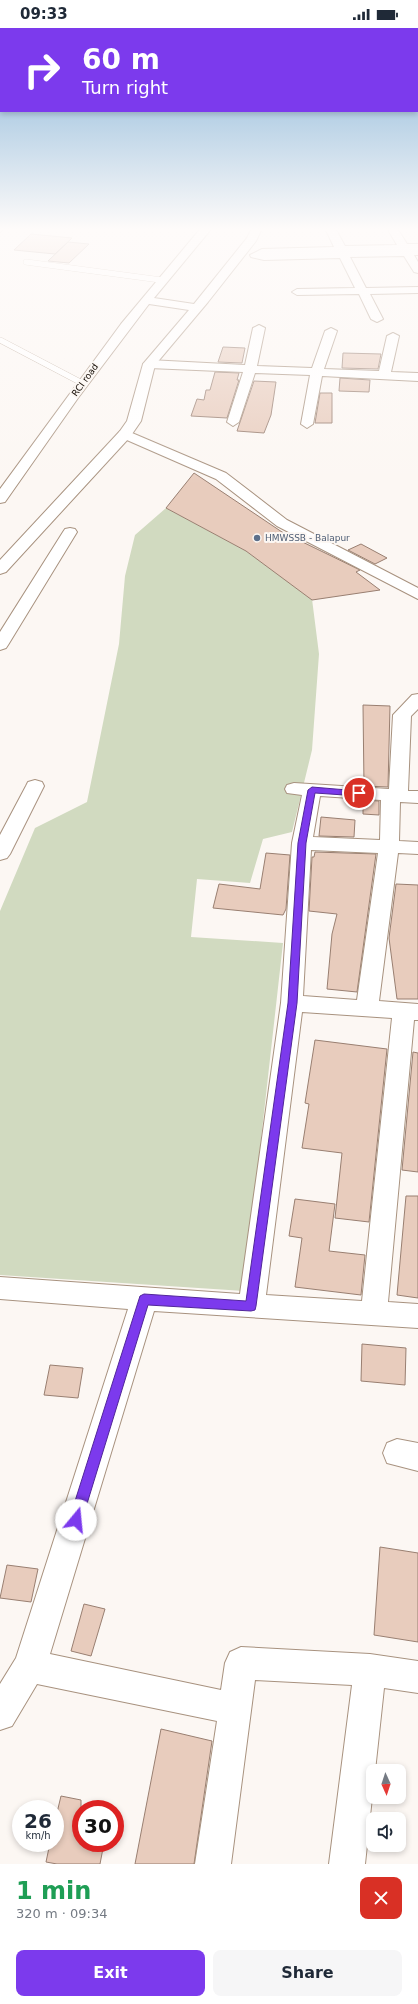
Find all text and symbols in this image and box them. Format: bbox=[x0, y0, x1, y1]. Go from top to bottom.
text: 09:33 bbox=[20, 5, 68, 23]
text: 60 m bbox=[82, 43, 160, 76]
icon: right bbox=[16, 44, 68, 96]
text: Turn right bbox=[82, 77, 168, 98]
street label: RCI road bbox=[70, 362, 100, 398]
marker: HMWSSB - Balapur bbox=[252, 533, 262, 543]
place label: HMWSSB - Balapur bbox=[265, 533, 350, 543]
pin bbox=[342, 776, 376, 810]
icon: arrive bbox=[348, 782, 370, 804]
position arrow bbox=[55, 1499, 97, 1541]
north arrow bbox=[366, 1764, 406, 1804]
map controls bbox=[366, 1764, 406, 1852]
speed limit sign: 30 bbox=[72, 1800, 124, 1852]
text: 26 bbox=[24, 1809, 52, 1833]
button: sound bbox=[366, 1812, 406, 1852]
text: km/h bbox=[25, 1830, 51, 1841]
text: 1 min bbox=[16, 1877, 91, 1905]
button: close bbox=[360, 1877, 402, 1919]
text: 320 m · 09:34 bbox=[16, 1906, 107, 1921]
button: Exit bbox=[16, 1950, 205, 1996]
button: Share bbox=[213, 1950, 402, 1996]

